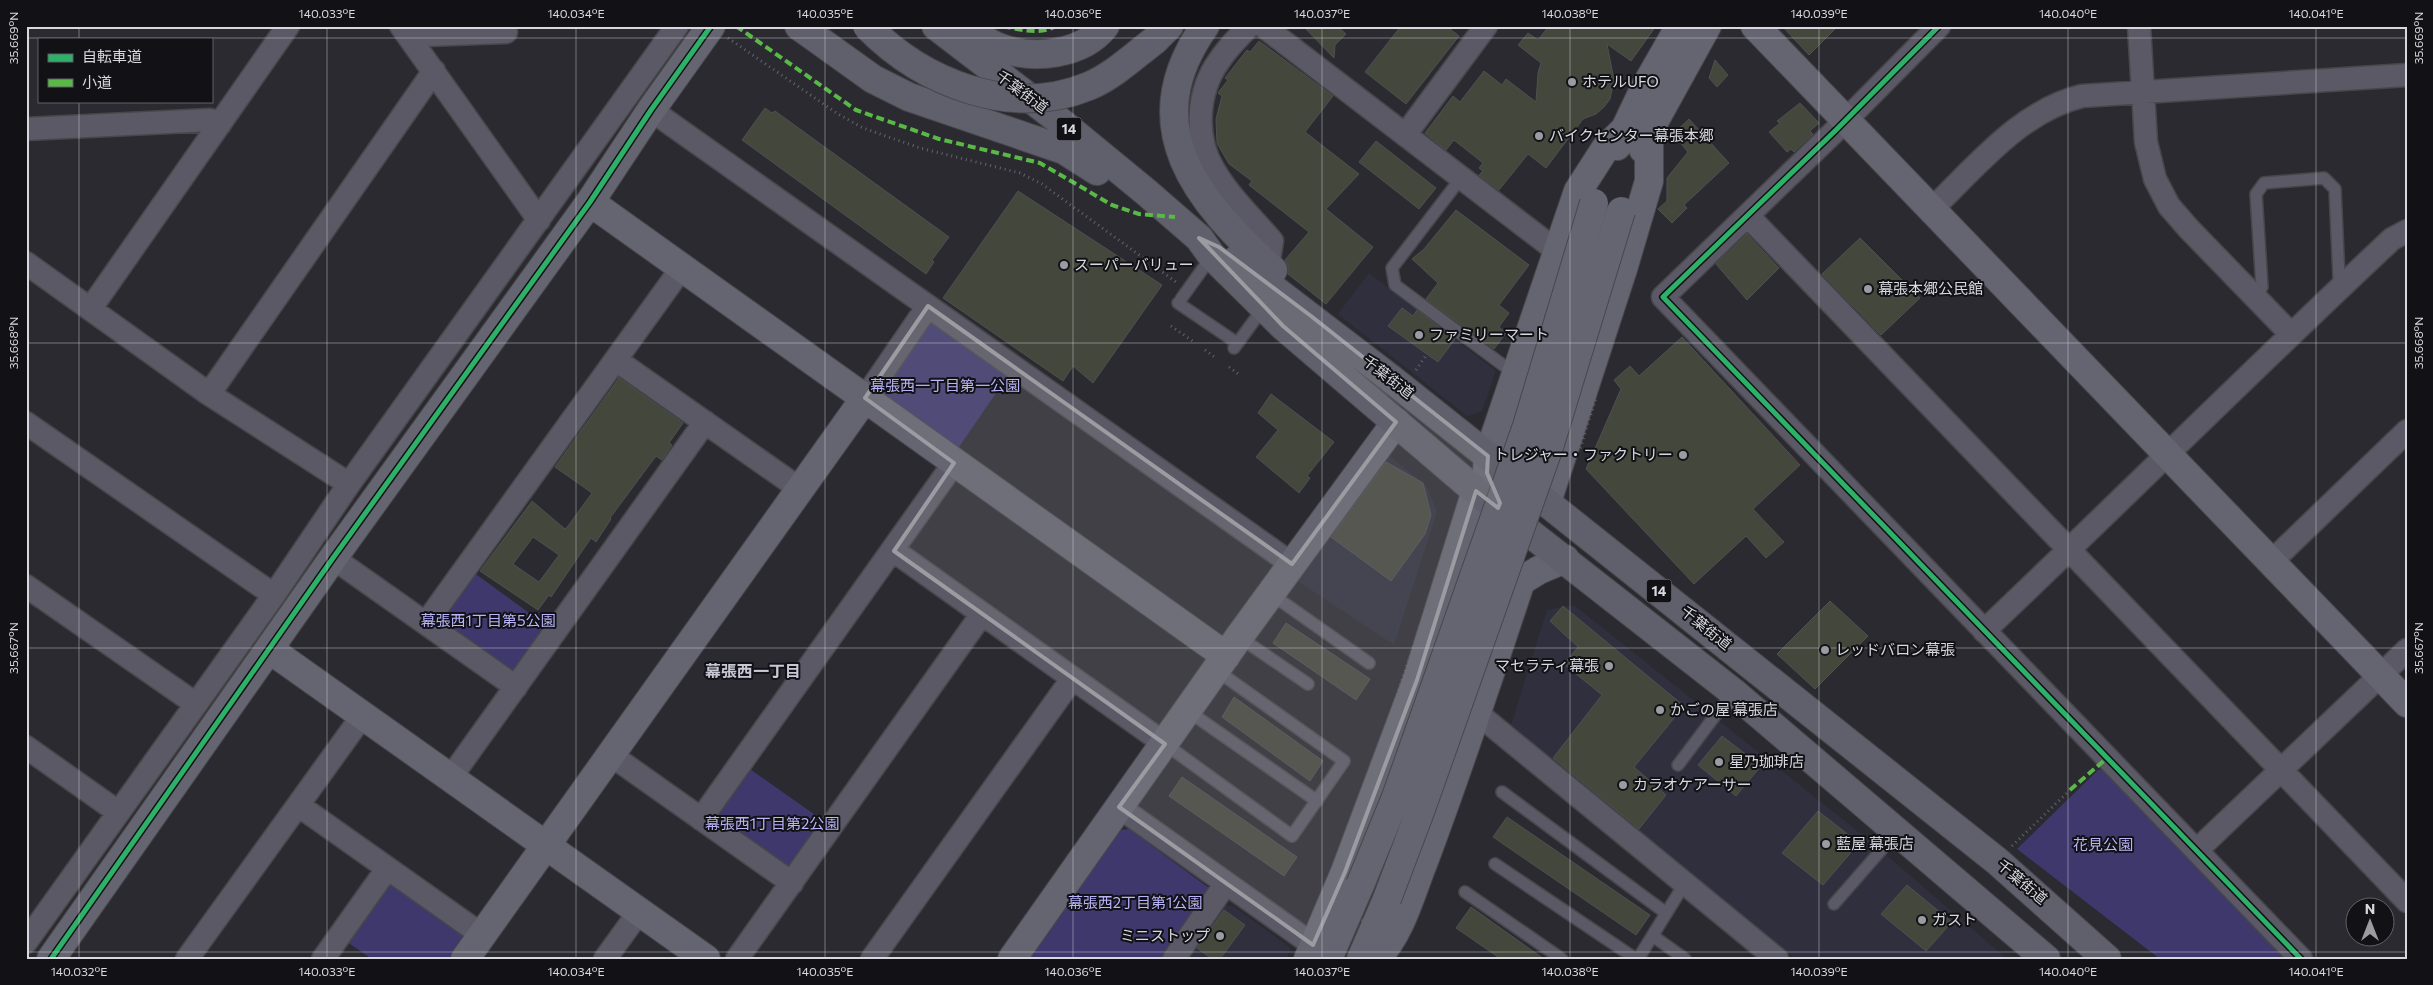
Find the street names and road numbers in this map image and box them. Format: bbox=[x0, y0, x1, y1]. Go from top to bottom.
street label: 千葉街道 bbox=[993, 66, 1052, 116]
road number: 14 bbox=[1056, 118, 1082, 140]
street label: 千葉街道 bbox=[1359, 351, 1418, 402]
road number: 14 bbox=[1646, 580, 1672, 602]
street label: 千葉街道 bbox=[1678, 601, 1736, 653]
street label: 千葉街道 bbox=[1994, 855, 2051, 907]

